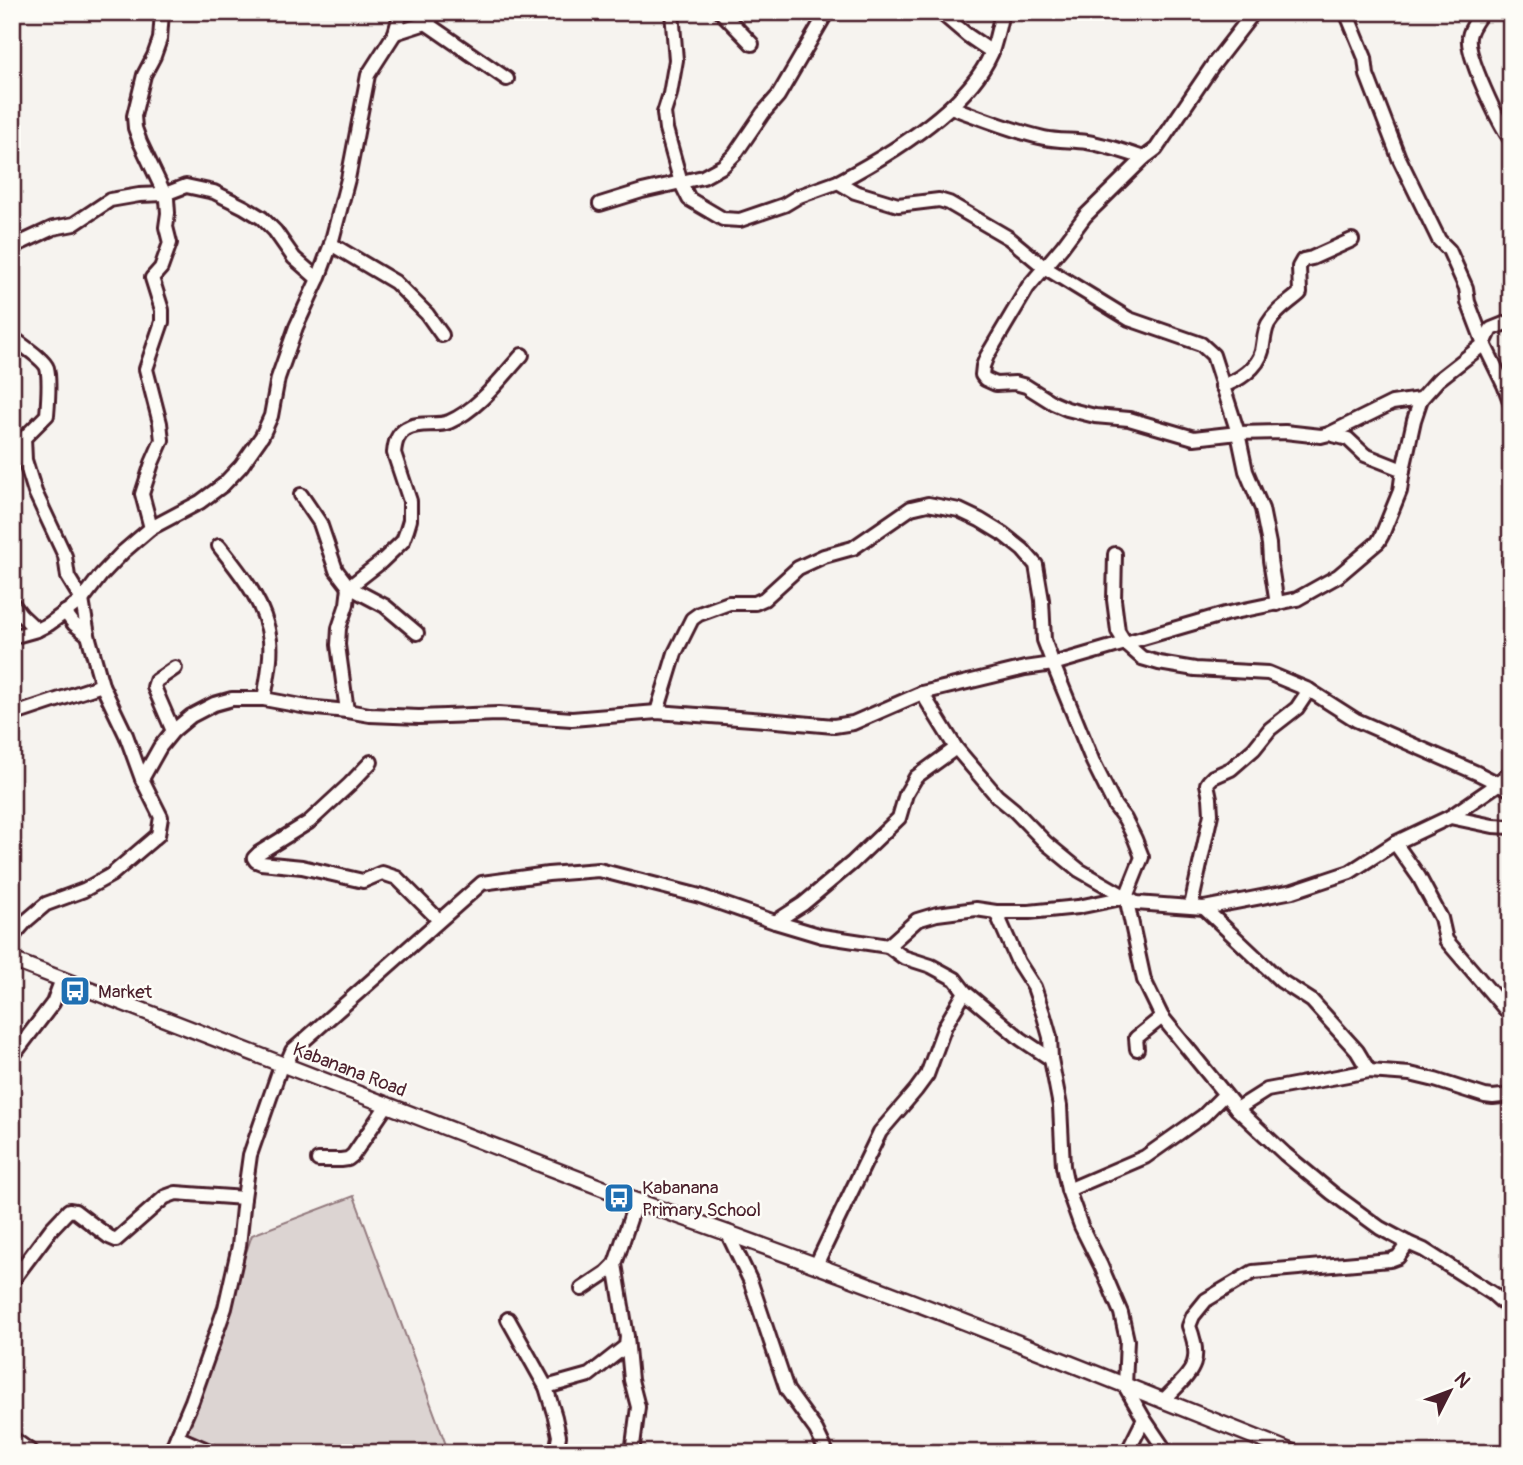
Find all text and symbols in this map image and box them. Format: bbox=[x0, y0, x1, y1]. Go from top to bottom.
bus stop icon: Market bbox=[58, 974, 92, 1008]
place label: Market bbox=[98, 980, 153, 1004]
street label: Kabanana Road bbox=[289, 1037, 410, 1103]
place label: Kabanana Primary School bbox=[642, 1176, 761, 1222]
bus stop icon: Kabanana Primary School bbox=[602, 1181, 636, 1215]
north arrow bbox=[1414, 1356, 1484, 1426]
text: N bbox=[1449, 1367, 1475, 1393]

